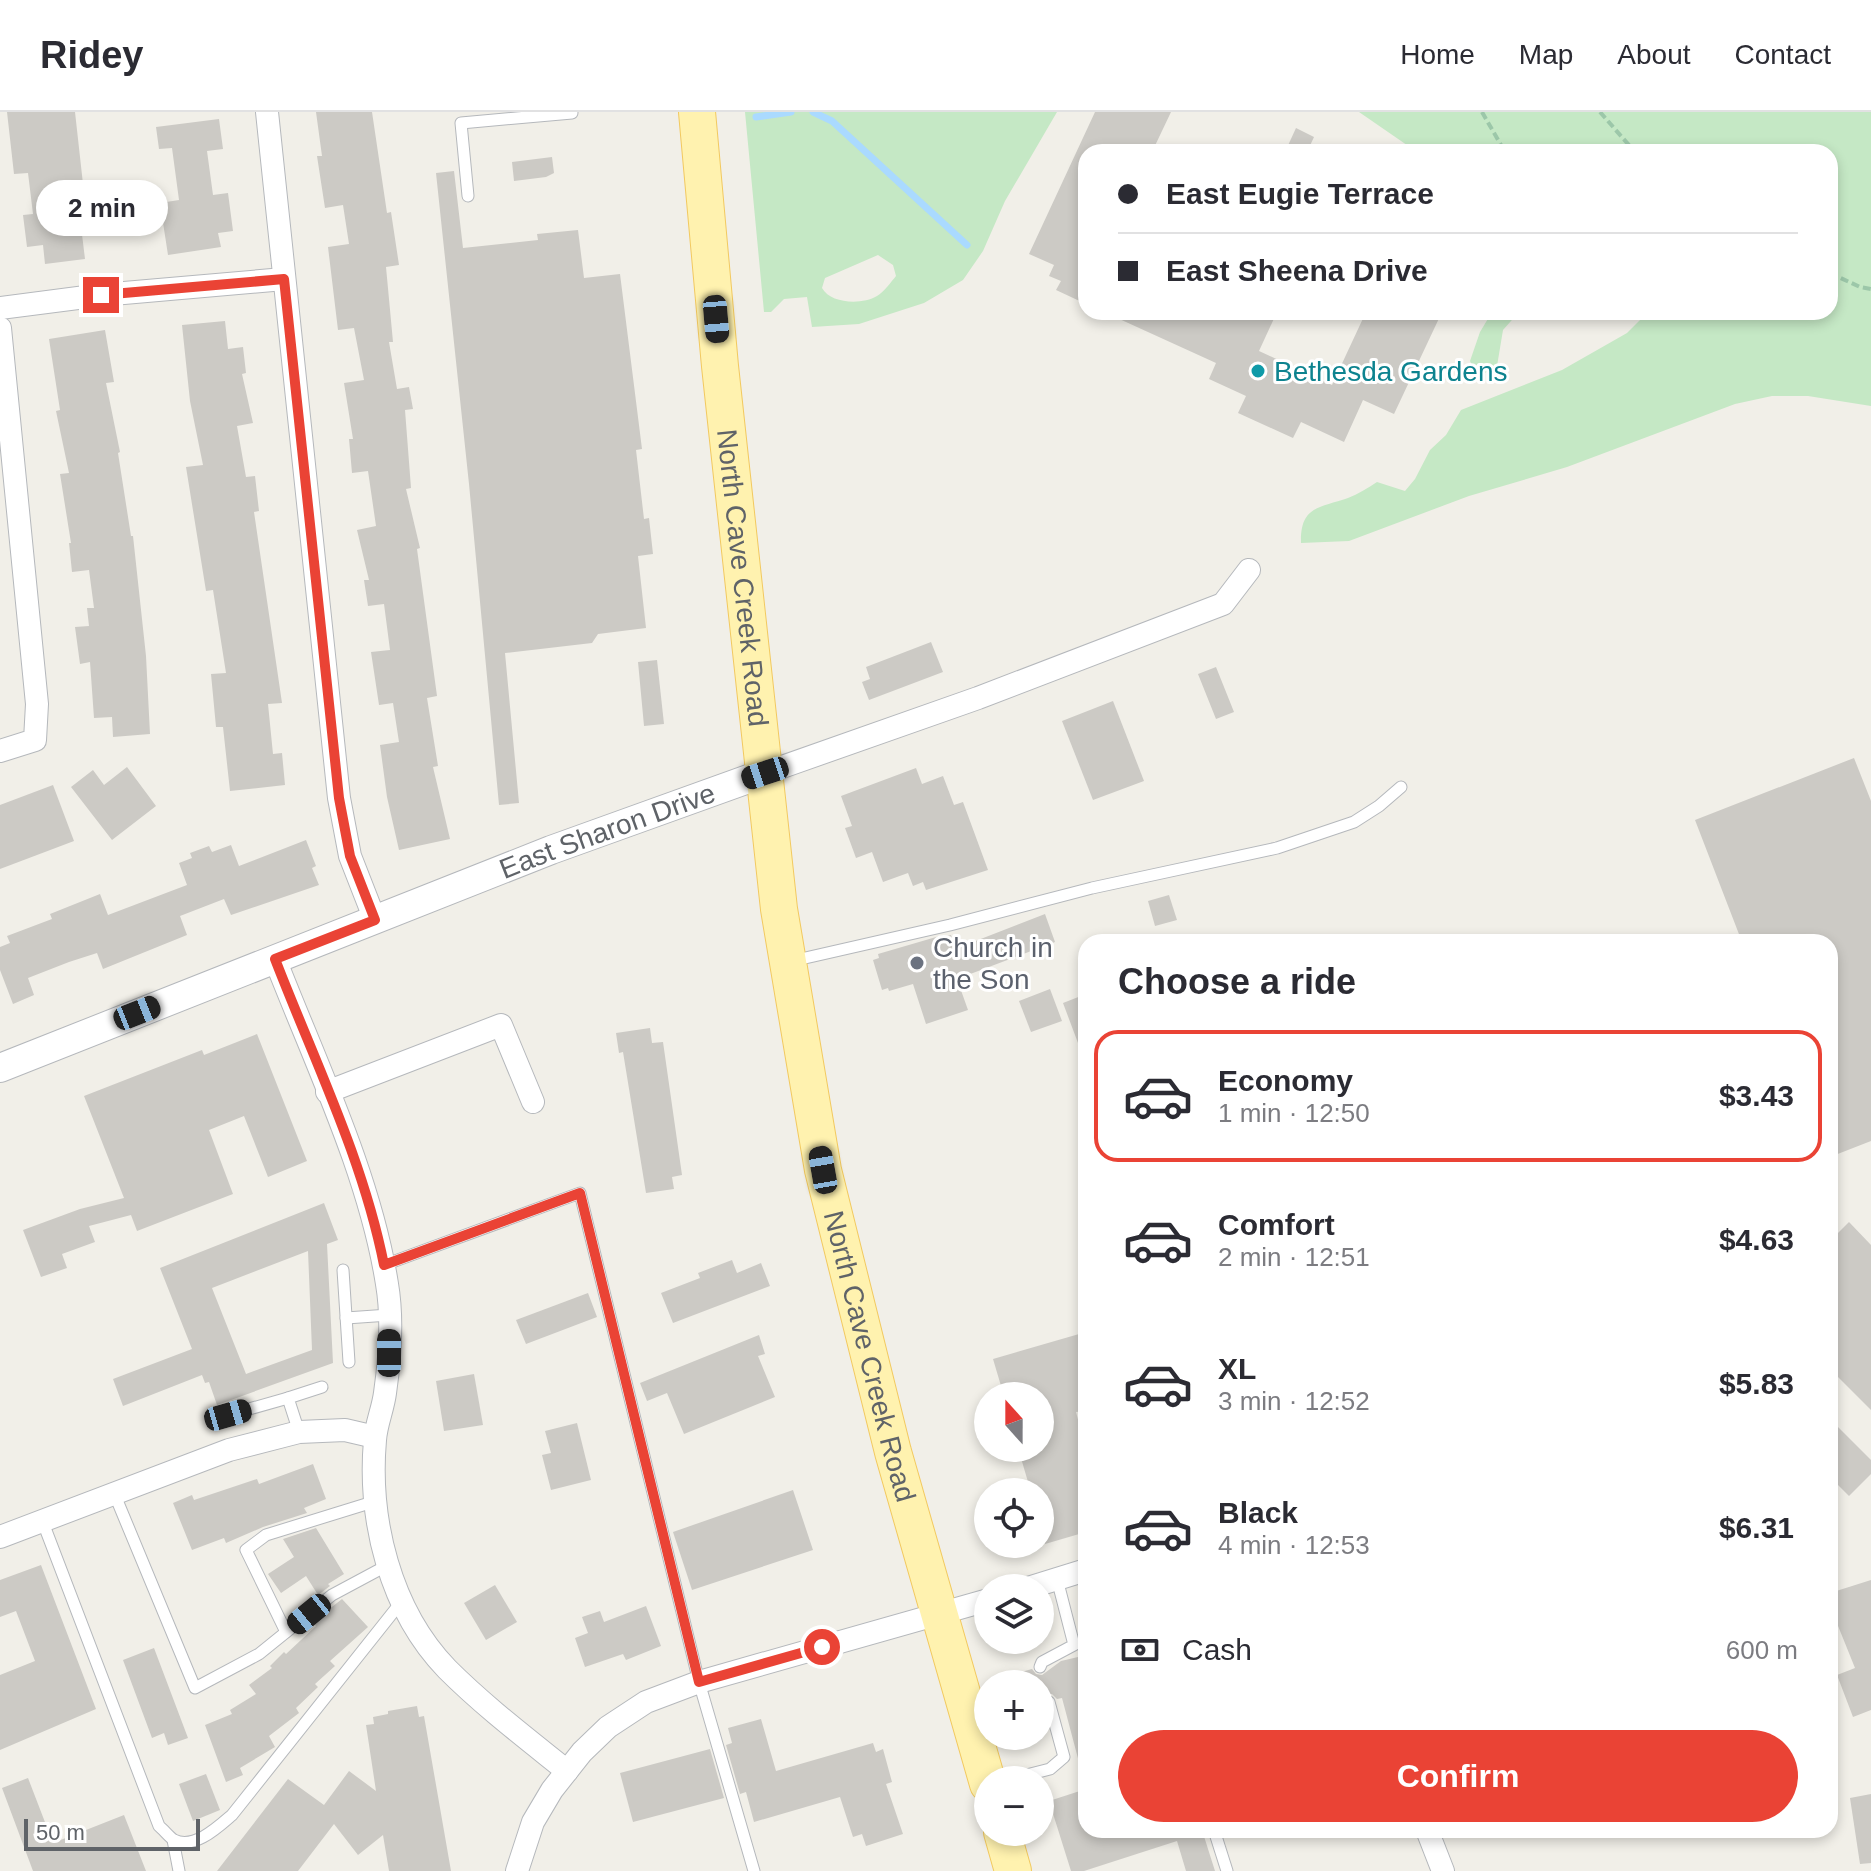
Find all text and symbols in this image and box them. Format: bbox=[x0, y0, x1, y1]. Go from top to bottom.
text: Ridey bbox=[40, 34, 143, 76]
text: Home bbox=[1400, 39, 1475, 70]
text: Map bbox=[1519, 39, 1573, 70]
text: About bbox=[1617, 39, 1691, 70]
text: Contact bbox=[1735, 39, 1831, 70]
text: East Eugie Terrace bbox=[1166, 177, 1434, 210]
callout: 2 min bbox=[35, 179, 167, 235]
text: 2 min bbox=[68, 193, 136, 223]
text: East Sheena Drive bbox=[1166, 254, 1428, 287]
route end bbox=[83, 277, 119, 313]
car bbox=[702, 294, 730, 344]
place label: Bethesda Gardens bbox=[1274, 356, 1508, 387]
marker: Bethesda Gardens bbox=[1249, 362, 1267, 380]
street label: North Cave Creek Road bbox=[711, 427, 775, 728]
car bbox=[738, 754, 792, 792]
street label: East Sharon Drive bbox=[495, 777, 719, 884]
place label: Church in the Son bbox=[933, 932, 1053, 995]
marker: Church in the Son bbox=[908, 954, 926, 972]
text: Choose a ride bbox=[1118, 961, 1356, 1002]
car bbox=[110, 993, 164, 1033]
icon: car bbox=[1122, 1060, 1194, 1132]
text: Economy bbox=[1218, 1064, 1353, 1097]
text: $3.43 bbox=[1719, 1079, 1794, 1112]
text: 1 min · 12:50 bbox=[1218, 1098, 1370, 1128]
car bbox=[807, 1144, 839, 1196]
icon: car bbox=[1122, 1204, 1194, 1276]
street label: North Cave Creek Road bbox=[818, 1208, 922, 1505]
text: Comfort bbox=[1218, 1208, 1335, 1241]
text: $4.63 bbox=[1719, 1223, 1794, 1256]
text: 2 min · 12:51 bbox=[1218, 1242, 1370, 1272]
car bbox=[377, 1329, 401, 1377]
icon: car bbox=[1122, 1348, 1194, 1420]
text: XL bbox=[1218, 1352, 1256, 1385]
text: $5.83 bbox=[1719, 1367, 1794, 1400]
north arrow bbox=[974, 1382, 1054, 1462]
map controls bbox=[974, 1382, 1054, 1846]
text: 3 min · 12:52 bbox=[1218, 1386, 1370, 1416]
car bbox=[202, 1397, 254, 1433]
button: locate bbox=[974, 1478, 1054, 1558]
icon: car bbox=[1122, 1492, 1194, 1564]
text: Black bbox=[1218, 1496, 1298, 1529]
text: $6.31 bbox=[1719, 1511, 1794, 1544]
text: 4 min · 12:53 bbox=[1218, 1530, 1370, 1560]
button: layers bbox=[974, 1574, 1054, 1654]
car bbox=[283, 1590, 335, 1638]
icon: cash bbox=[1118, 1628, 1162, 1672]
route start bbox=[804, 1629, 840, 1665]
text: Cash bbox=[1182, 1633, 1252, 1666]
text: 600 m bbox=[1726, 1635, 1798, 1665]
button: + bbox=[974, 1670, 1054, 1750]
button: Confirm bbox=[1118, 1730, 1798, 1822]
button: − bbox=[974, 1766, 1054, 1846]
scale bar bbox=[24, 1815, 200, 1851]
text: 50 m bbox=[36, 1820, 85, 1845]

